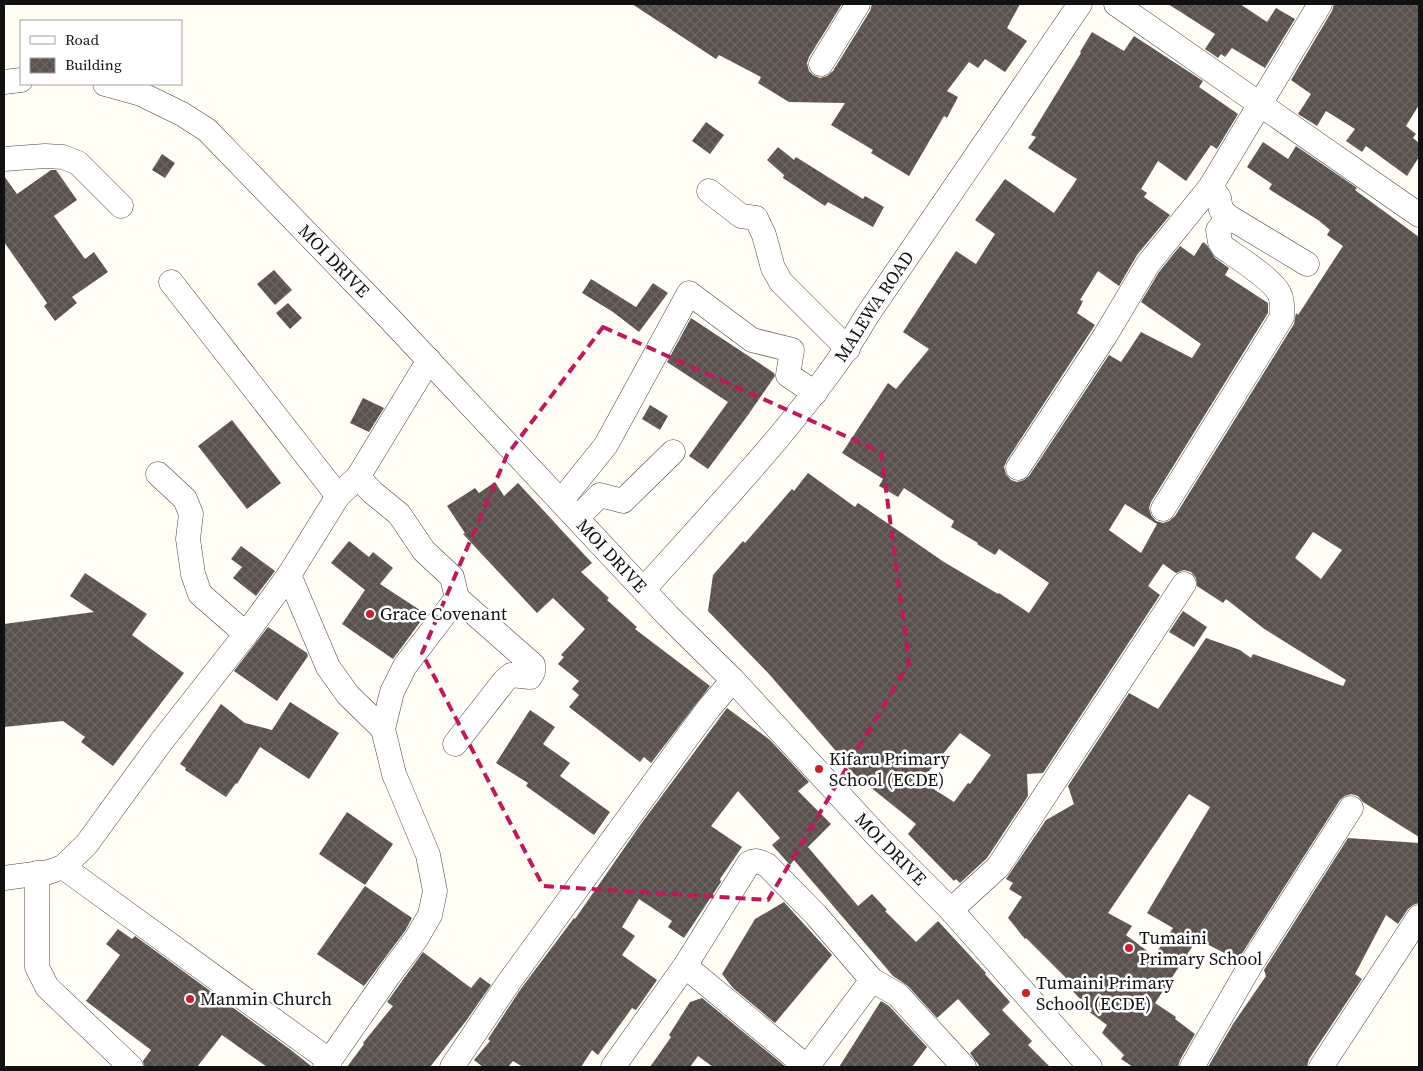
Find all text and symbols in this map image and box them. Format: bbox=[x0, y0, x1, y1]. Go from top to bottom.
legend bbox=[20, 20, 182, 85]
text: Road bbox=[65, 29, 99, 50]
text: Building bbox=[65, 54, 122, 75]
street label: MOI DRIVE bbox=[293, 219, 375, 303]
street label: MALEWA ROAD bbox=[828, 246, 920, 367]
street label: MOI DRIVE bbox=[571, 513, 653, 598]
place label: Grace Covenant bbox=[380, 601, 507, 626]
marker: Grace Covenant bbox=[364, 608, 376, 620]
place label: Kifaru Primary School (ECDE) bbox=[829, 746, 951, 792]
marker: Kifaru Primary School (ECDE) bbox=[813, 763, 825, 775]
street label: MOI DRIVE bbox=[850, 807, 932, 891]
place label: Tumaini Primary School bbox=[1139, 925, 1262, 971]
marker: Tumaini Primary School bbox=[1123, 942, 1135, 954]
place label: Tumaini Primary School (ECDE) bbox=[1036, 970, 1175, 1016]
place label: Manmin Church bbox=[200, 986, 332, 1011]
marker: Tumaini Primary School (ECDE) bbox=[1020, 987, 1032, 999]
marker: Manmin Church bbox=[184, 993, 196, 1005]

